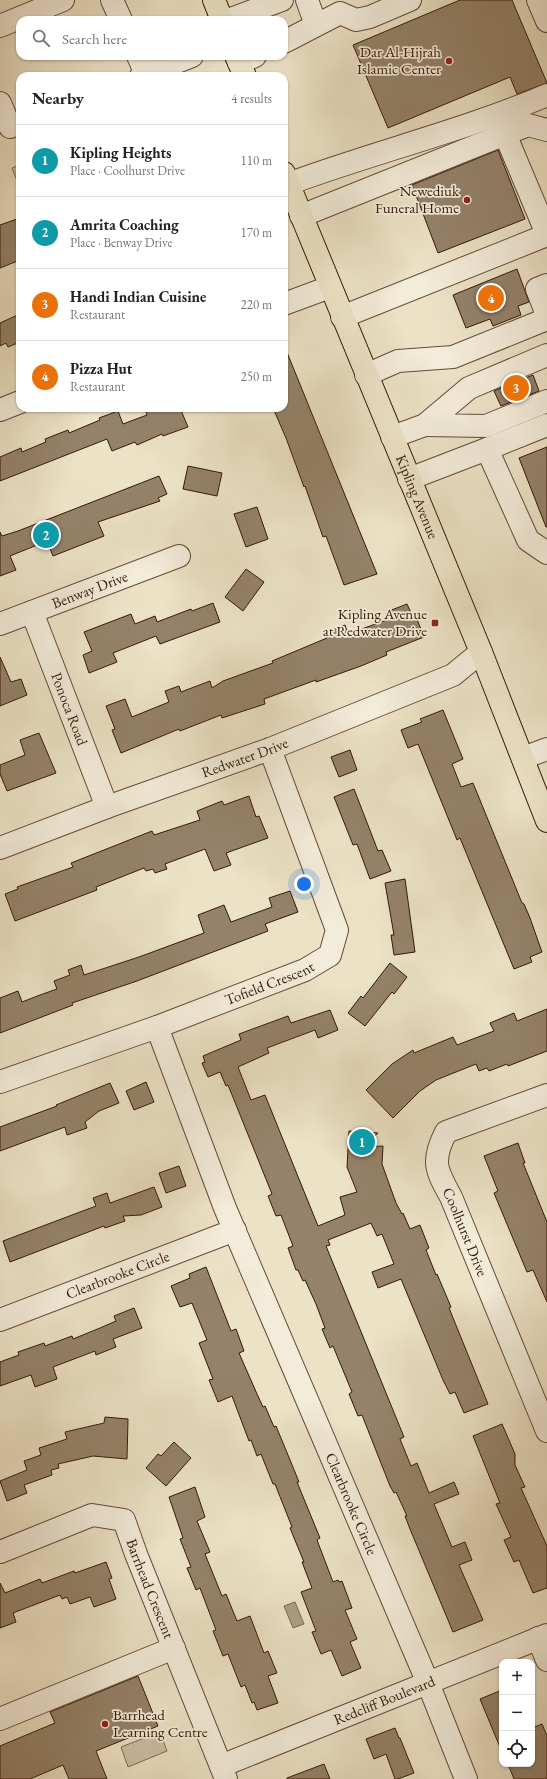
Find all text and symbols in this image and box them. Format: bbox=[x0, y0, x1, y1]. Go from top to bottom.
search box bbox=[16, 16, 288, 60]
icon: search bbox=[30, 27, 52, 49]
text: Search here bbox=[62, 29, 127, 48]
place label: Dar Al-Hijrah Islamic Center bbox=[357, 42, 441, 78]
marker: Dar Al-Hijrah Islamic Center bbox=[444, 56, 454, 66]
text: Nearby bbox=[32, 87, 84, 109]
text: 4 results bbox=[231, 90, 272, 107]
text: Kipling Heights bbox=[70, 143, 172, 162]
text: 1 bbox=[42, 152, 48, 169]
text: 110 m bbox=[241, 152, 272, 169]
text: Place · Coolhurst Drive bbox=[70, 162, 185, 179]
place label: Newediuk Funeral Home bbox=[375, 181, 460, 217]
marker: Newediuk Funeral Home bbox=[462, 195, 472, 205]
text: Amrita Coaching bbox=[70, 215, 179, 234]
text: 2 bbox=[42, 224, 48, 241]
text: 170 m bbox=[241, 224, 272, 241]
text: Place · Benway Drive bbox=[70, 234, 172, 251]
pin: 4 bbox=[478, 283, 504, 313]
text: Handi Indian Cuisine bbox=[70, 287, 206, 306]
text: 3 bbox=[42, 296, 48, 313]
text: 220 m bbox=[241, 296, 272, 313]
text: Restaurant bbox=[70, 306, 125, 323]
text: Pizza Hut bbox=[70, 359, 132, 378]
text: 4 bbox=[42, 368, 48, 385]
text: 250 m bbox=[241, 368, 272, 385]
pin: 3 bbox=[503, 373, 529, 403]
text: Restaurant bbox=[70, 378, 125, 395]
street label: Kipling Avenue bbox=[392, 452, 443, 542]
pin: 2 bbox=[33, 520, 59, 550]
street label: Benway Drive bbox=[49, 566, 130, 612]
place label: Kipling Avenue at Redwater Drive bbox=[323, 604, 427, 640]
marker: Kipling Avenue at Redwater Drive bbox=[430, 618, 440, 628]
street label: Ponoca Road bbox=[47, 670, 93, 748]
street label: Redwater Drive bbox=[199, 733, 291, 782]
your location bbox=[294, 874, 314, 894]
street label: Tofield Crescent bbox=[222, 957, 318, 1009]
pin: 1 bbox=[349, 1127, 375, 1157]
street label: Coolhurst Drive bbox=[438, 1184, 493, 1279]
street label: Clearbrooke Circle bbox=[63, 1246, 172, 1303]
street label: Clearbrooke Circle bbox=[322, 1450, 382, 1558]
street label: Barrhead Crescent bbox=[122, 1536, 179, 1641]
map controls bbox=[499, 1659, 535, 1767]
button: + bbox=[499, 1659, 535, 1695]
street label: Redcliff Boulevard bbox=[331, 1671, 438, 1729]
button: − bbox=[499, 1695, 535, 1731]
place label: Barrhead Learning Centre bbox=[113, 1705, 208, 1741]
marker: Barrhead Learning Centre bbox=[100, 1719, 110, 1729]
button: locate bbox=[499, 1731, 535, 1767]

